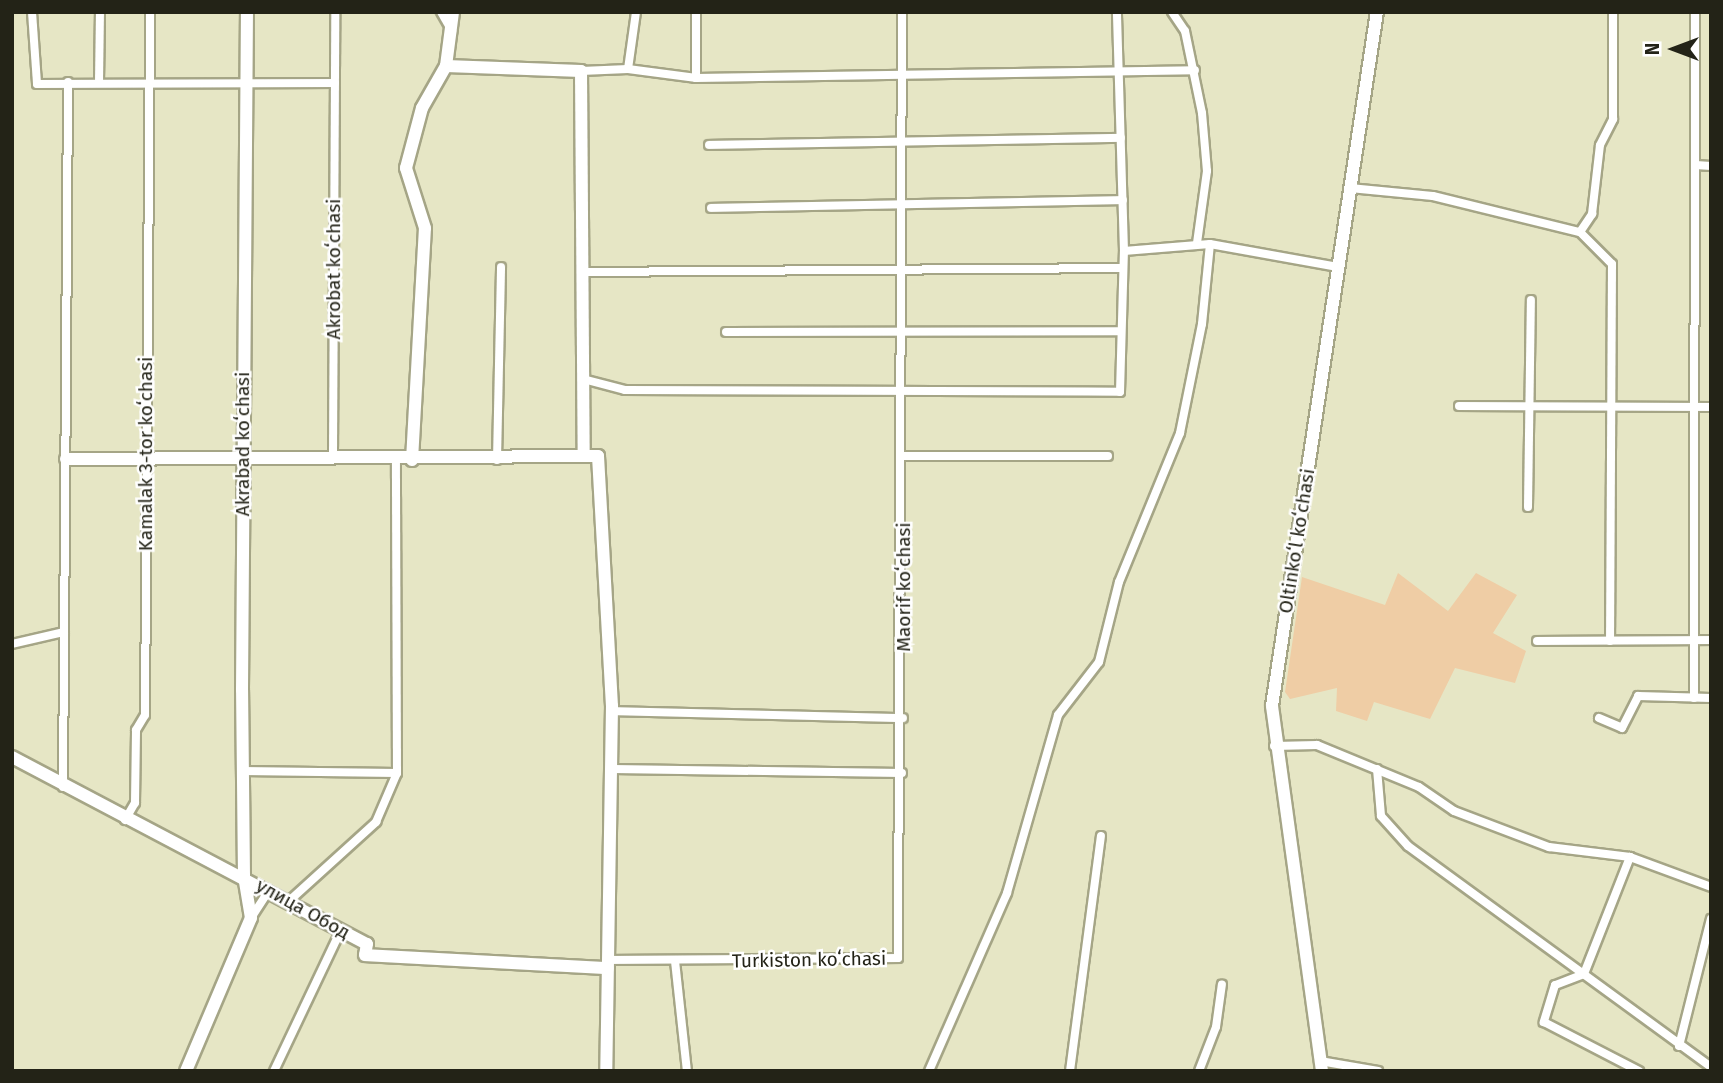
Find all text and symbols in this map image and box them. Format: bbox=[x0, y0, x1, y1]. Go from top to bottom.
north arrow bbox=[1639, 14, 1709, 84]
text: N bbox=[1641, 43, 1664, 55]
street label: Akrobat koʻchasi bbox=[323, 199, 345, 339]
street label: Kamalak 3-tor koʻchasi bbox=[135, 357, 157, 551]
street label: Akrabad koʻchasi bbox=[232, 372, 254, 516]
street label: Oltinkoʻl koʻchasi bbox=[1274, 467, 1320, 615]
street label: Maorif koʻchasi bbox=[893, 522, 915, 652]
street label: улица Обод bbox=[252, 874, 354, 944]
street label: Turkiston koʻchasi bbox=[732, 947, 886, 973]

